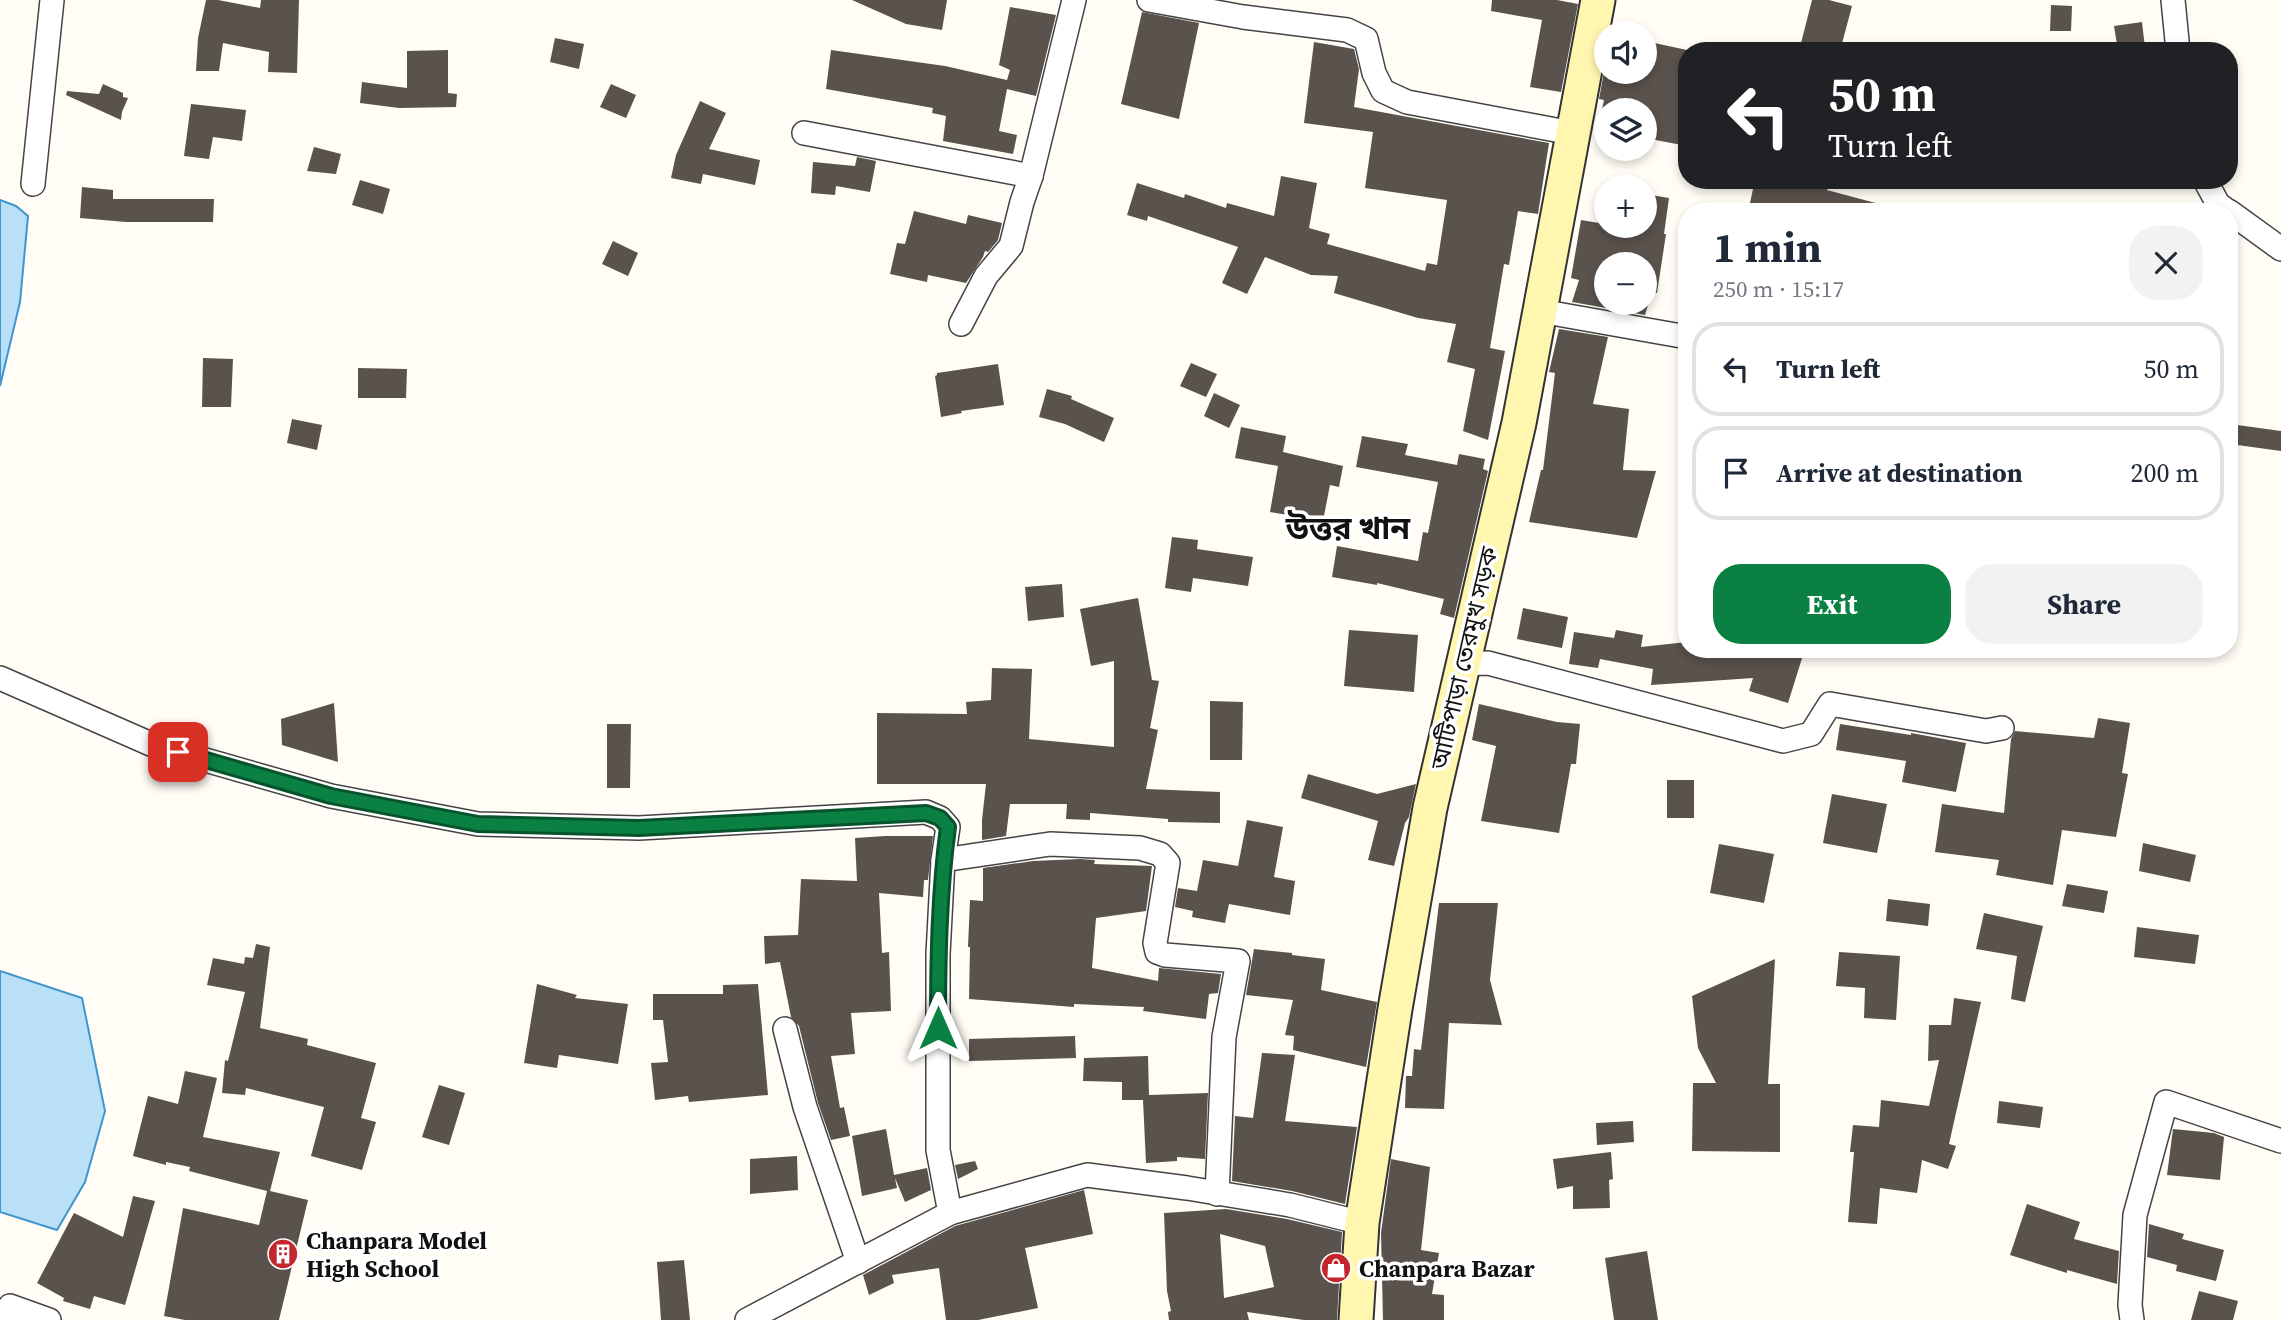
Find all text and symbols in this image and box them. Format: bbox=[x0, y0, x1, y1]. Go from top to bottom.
map controls bbox=[1594, 21, 1657, 315]
button: sound bbox=[1594, 21, 1657, 84]
text: 50 m bbox=[1828, 60, 1936, 127]
icon: left bbox=[1713, 70, 1804, 161]
button: layers bbox=[1594, 98, 1657, 161]
text: Turn left bbox=[1828, 124, 1952, 168]
button: + bbox=[1594, 175, 1657, 238]
text: 1 min bbox=[1713, 218, 1822, 276]
button: close bbox=[2129, 226, 2203, 300]
button: − bbox=[1594, 252, 1657, 315]
text: 250 m · 15:17 bbox=[1713, 273, 1844, 305]
icon: left bbox=[1717, 350, 1755, 388]
text: Turn left bbox=[1776, 351, 1880, 387]
text: 50 m bbox=[2144, 351, 2199, 387]
icon: arrive bbox=[1717, 454, 1755, 492]
text: Arrive at destination bbox=[1776, 455, 2023, 491]
text: 200 m bbox=[2131, 455, 2199, 491]
district label: উত্তর খান bbox=[1285, 506, 1411, 550]
street label: আটিপাড়া তেরমুখ সড়ক bbox=[1422, 543, 1506, 773]
button: Exit bbox=[1713, 564, 1951, 644]
button: Share bbox=[1965, 564, 2203, 644]
pin bbox=[148, 722, 208, 782]
icon: arrive bbox=[159, 733, 197, 771]
position arrow bbox=[901, 991, 975, 1065]
place label: Chanpara Model High School bbox=[306, 1224, 487, 1285]
building icon: Chanpara Model High School bbox=[266, 1237, 300, 1271]
shop icon: Chanpara Bazar bbox=[1319, 1251, 1353, 1285]
place label: Chanpara Bazar bbox=[1359, 1252, 1536, 1285]

